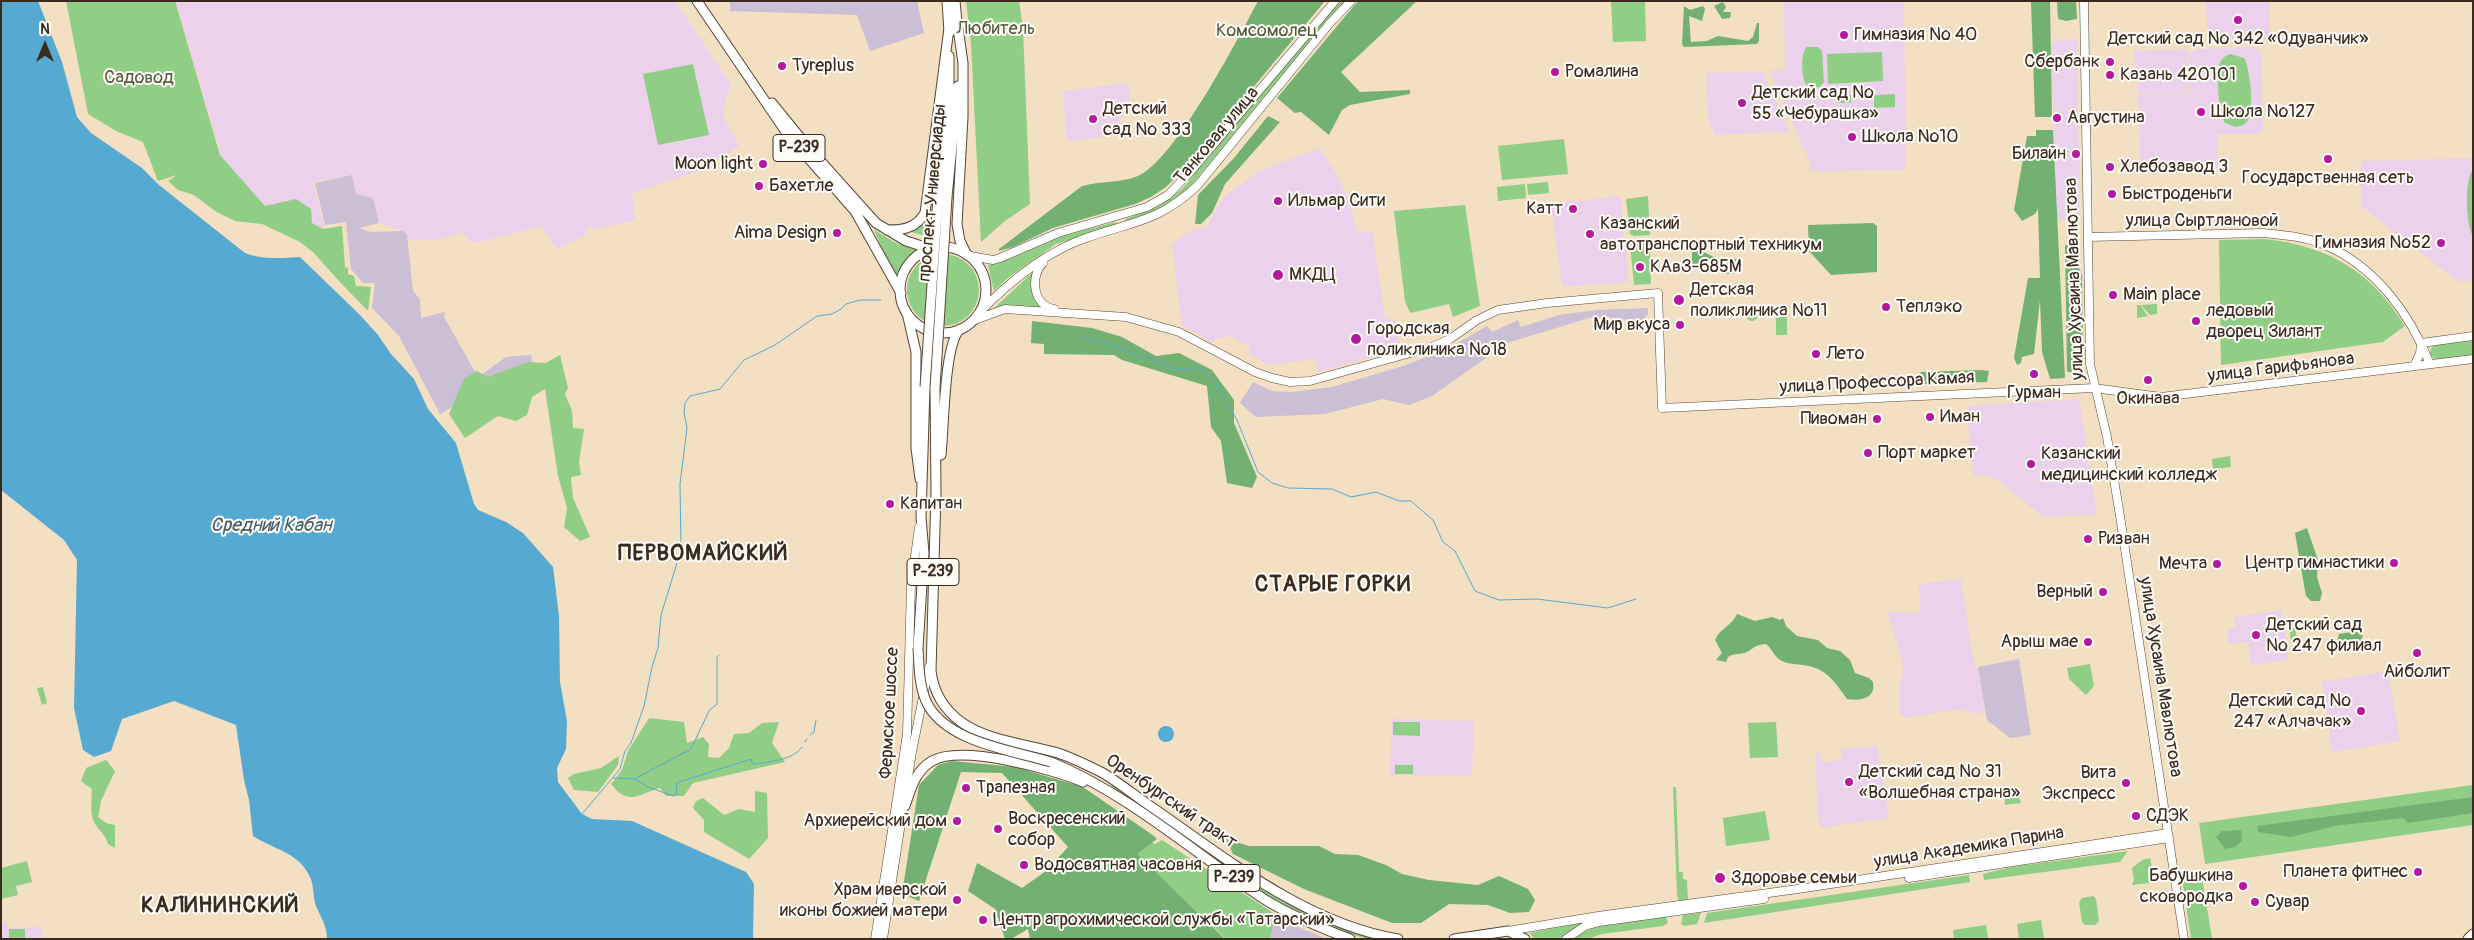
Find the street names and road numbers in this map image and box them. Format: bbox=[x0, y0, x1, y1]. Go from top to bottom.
street label: Танковая улица bbox=[1170, 83, 1264, 189]
street label: проспект Универсиады bbox=[914, 103, 952, 283]
road number: Р-239 bbox=[773, 134, 825, 162]
street label: улица Хусаина Мавлютова bbox=[2061, 177, 2089, 381]
street label: улица Сыртлановой bbox=[2126, 210, 2278, 232]
street label: улица Гарифьянова bbox=[2206, 348, 2356, 388]
street label: улица Профессора Камая bbox=[1779, 367, 1975, 399]
road number: Р-239 bbox=[907, 558, 959, 586]
street label: улица Хусаина Мавлютова bbox=[2133, 575, 2187, 779]
street label: Фермское шоссе bbox=[876, 647, 904, 779]
street label: Оренбургский тракт bbox=[1101, 750, 1241, 854]
street label: улица Академика Парина bbox=[1872, 822, 2066, 874]
road number: Р-239 bbox=[1208, 864, 1260, 891]

